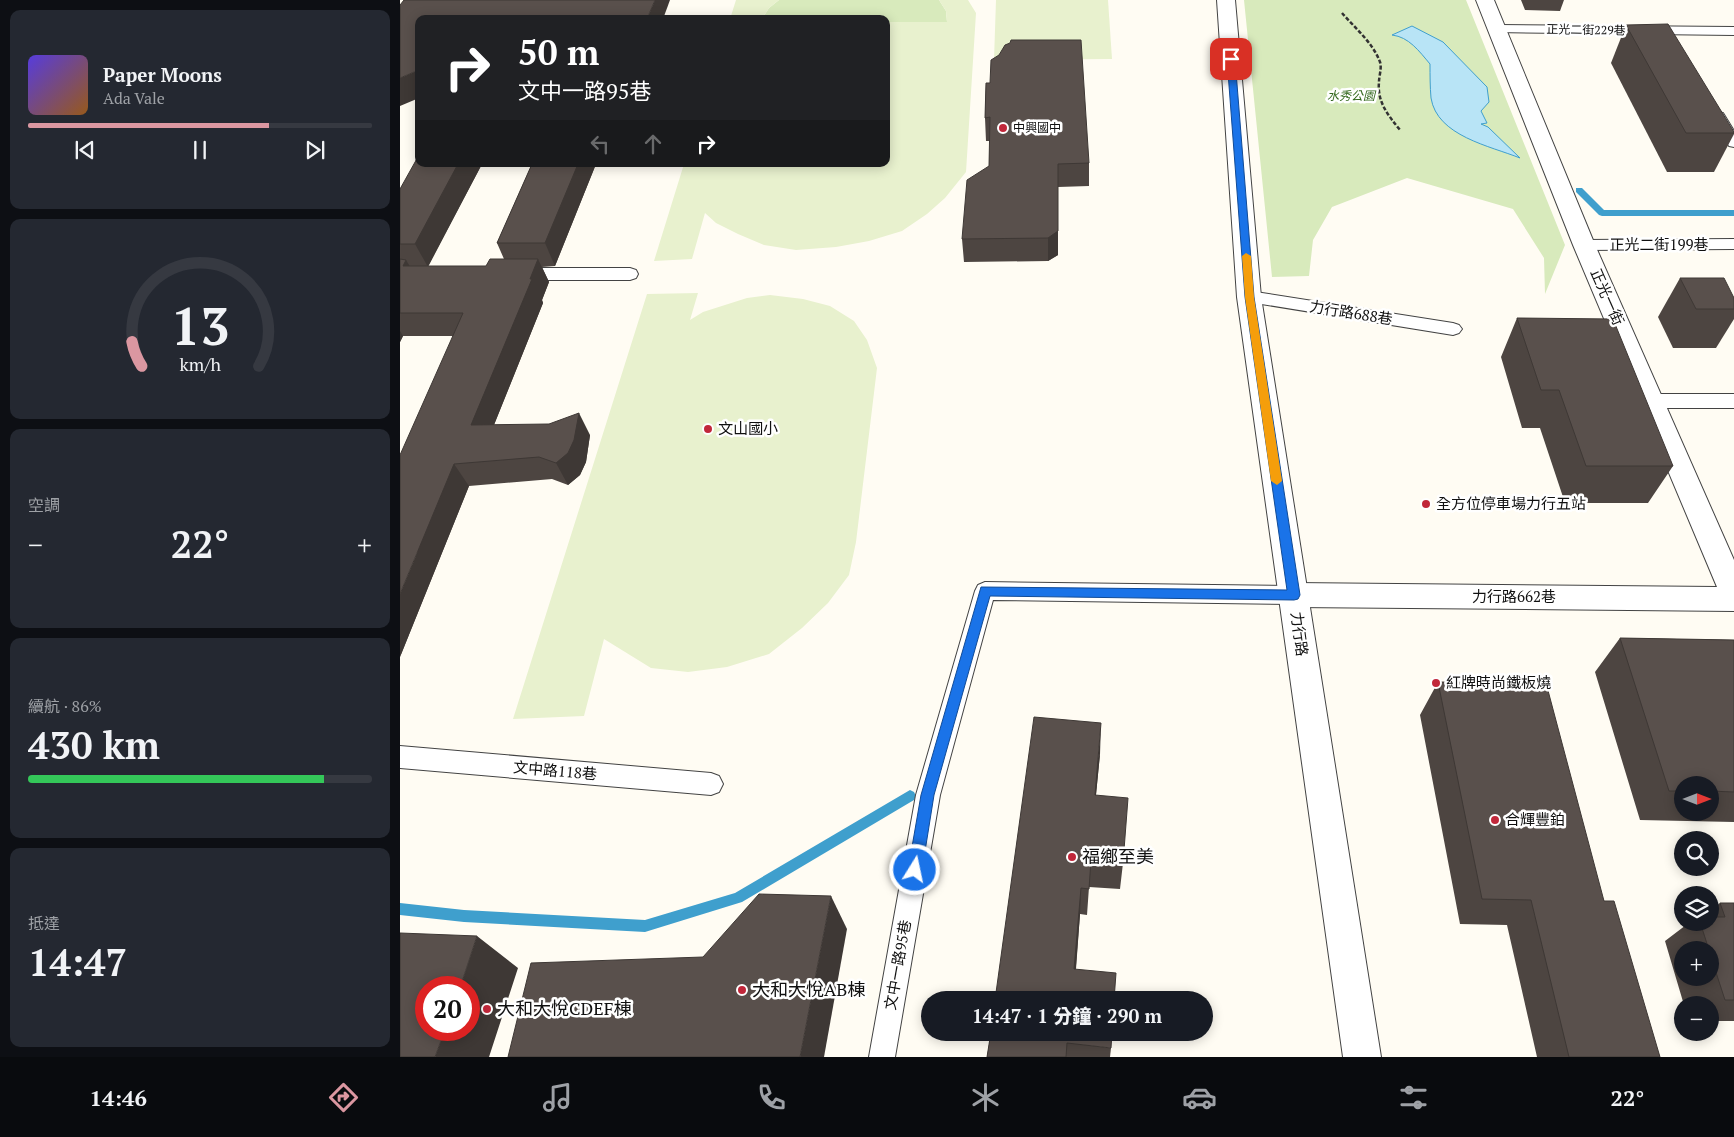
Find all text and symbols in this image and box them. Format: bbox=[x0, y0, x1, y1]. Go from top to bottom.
street label: 正光二街229巷 bbox=[1546, 21, 1626, 38]
text: 50 m bbox=[518, 29, 599, 75]
icon: right bbox=[435, 35, 500, 100]
pin bbox=[1210, 38, 1252, 80]
icon: arrive bbox=[1217, 45, 1245, 73]
text: Paper Moons bbox=[103, 62, 222, 87]
text: 文中一路95巷 bbox=[518, 76, 651, 105]
text: Ada Vale bbox=[103, 87, 165, 109]
park label: 水秀公園 bbox=[1327, 88, 1377, 103]
place label: 中興國中 bbox=[1013, 120, 1061, 135]
marker: 中興國中 bbox=[997, 122, 1009, 134]
icon: left bbox=[586, 130, 614, 158]
icon: ahead bbox=[639, 130, 667, 158]
icon: right bbox=[692, 130, 720, 158]
icon: previous bbox=[71, 136, 99, 164]
icon: pause bbox=[186, 136, 214, 164]
icon: next bbox=[301, 136, 329, 164]
street label: 正光二街199巷 bbox=[1610, 234, 1709, 254]
street label: 正光一街 bbox=[1587, 265, 1629, 328]
text: 13 bbox=[171, 291, 229, 360]
street label: 力行路688巷 bbox=[1308, 296, 1394, 328]
text: km/h bbox=[179, 352, 221, 376]
place label: 文山國小 bbox=[718, 418, 778, 438]
marker: 文山國小 bbox=[702, 423, 714, 435]
place label: 全方位停車場力行五站 bbox=[1436, 493, 1586, 513]
text: 空調 bbox=[28, 494, 60, 516]
marker: 全方位停車場力行五站 bbox=[1420, 498, 1432, 510]
text: 22° bbox=[171, 519, 229, 569]
text: − bbox=[28, 526, 43, 563]
text: + bbox=[357, 526, 372, 563]
street label: 力行路662巷 bbox=[1472, 586, 1556, 606]
street label: 力行路 bbox=[1287, 610, 1313, 658]
place label: 紅牌時尚鐵板燒 bbox=[1446, 672, 1551, 692]
marker: 紅牌時尚鐵板燒 bbox=[1430, 677, 1442, 689]
text: 續航 · 86% bbox=[28, 695, 102, 717]
text: 430 km bbox=[28, 720, 160, 770]
street label: 文中路118巷 bbox=[512, 756, 598, 784]
north arrow bbox=[1674, 776, 1719, 821]
map controls bbox=[1674, 776, 1719, 1041]
place label: 合輝豐鉑 bbox=[1505, 809, 1565, 829]
marker: 合輝豐鉑 bbox=[1489, 814, 1501, 826]
button: search bbox=[1674, 831, 1719, 876]
position arrow bbox=[888, 843, 940, 895]
place label: 福鄉至美 bbox=[1082, 844, 1154, 868]
marker: 福鄉至美 bbox=[1066, 851, 1078, 863]
button: layers bbox=[1674, 886, 1719, 931]
text: 抵達 bbox=[28, 912, 60, 934]
street label: 文中一路95巷 bbox=[879, 918, 915, 1011]
text: 14:47 bbox=[28, 937, 127, 987]
button: + bbox=[1674, 941, 1719, 986]
speed limit sign: 20 bbox=[415, 976, 480, 1041]
place label: 大和大悅AB棟 bbox=[752, 977, 865, 1001]
marker: 大和大悅AB棟 bbox=[736, 984, 748, 996]
place label: 大和大悅CDEF棟 bbox=[497, 996, 632, 1020]
button: − bbox=[1674, 996, 1719, 1041]
marker: 大和大悅CDEF棟 bbox=[481, 1003, 493, 1015]
text: 14:47 · 1 分鐘 · 290 m bbox=[972, 1003, 1162, 1028]
icon: directions bbox=[326, 1080, 361, 1115]
icon: music bbox=[540, 1080, 575, 1115]
icon: phone bbox=[754, 1080, 789, 1115]
icon: climate bbox=[968, 1080, 1003, 1115]
icon: car bbox=[1182, 1080, 1217, 1115]
icon: filters bbox=[1396, 1080, 1431, 1115]
text: 14:46 bbox=[90, 1083, 147, 1112]
text: 22° bbox=[1610, 1083, 1644, 1112]

